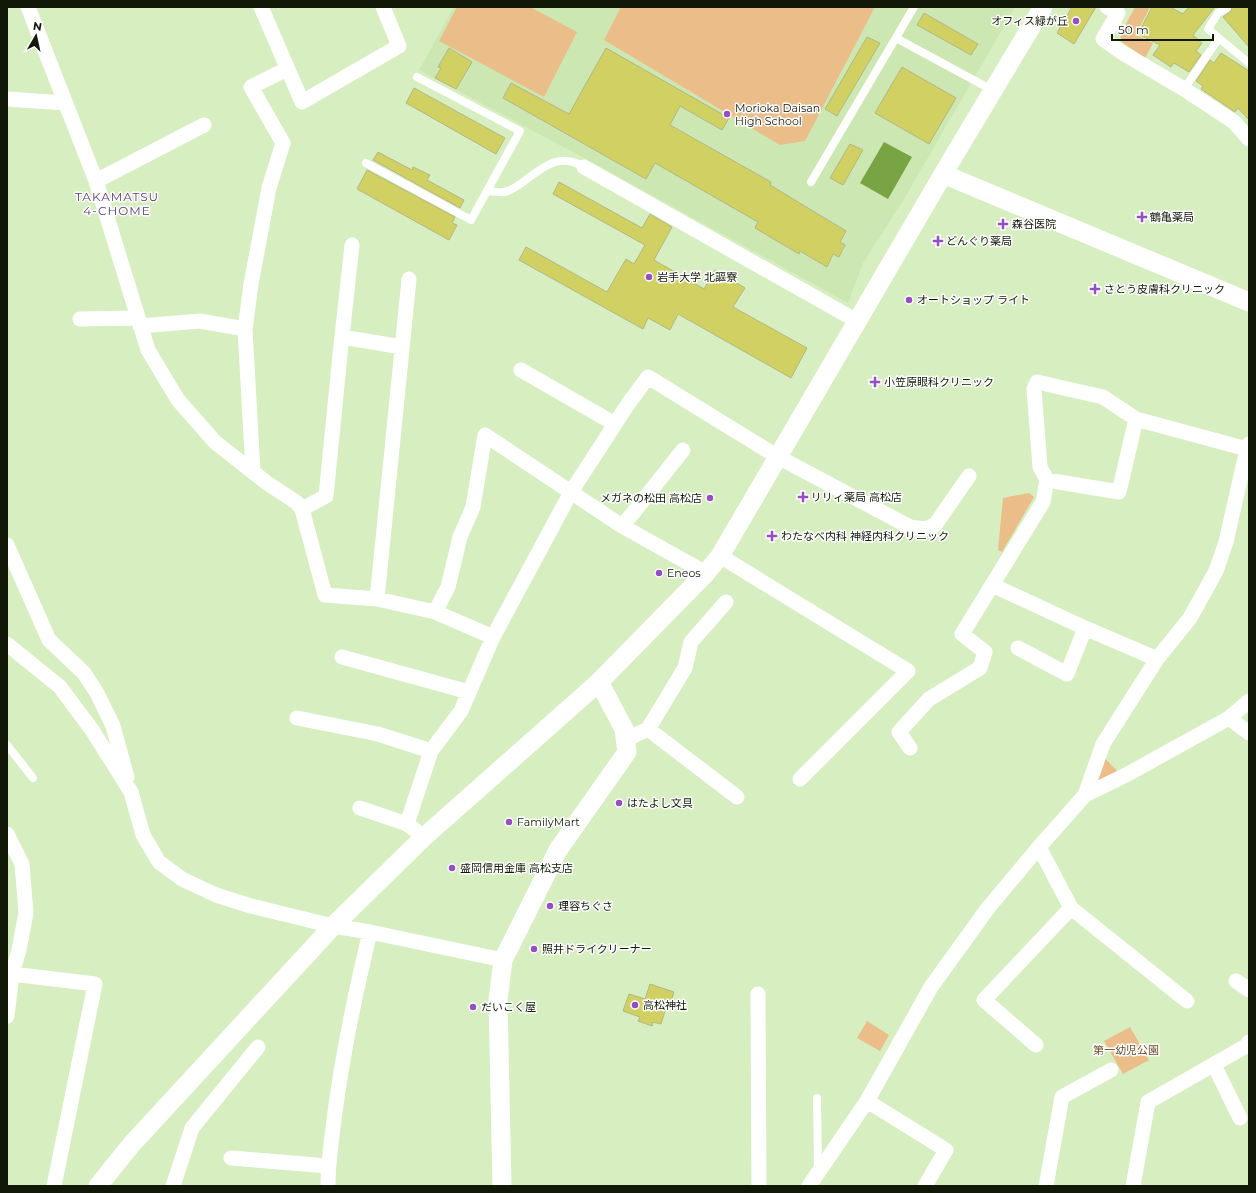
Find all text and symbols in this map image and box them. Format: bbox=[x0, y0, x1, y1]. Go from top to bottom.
place label: オフィス緑が丘 bbox=[991, 14, 1068, 28]
north arrow bbox=[16, 16, 56, 56]
marker: オフィス緑が丘 bbox=[1071, 16, 1081, 26]
scale bar bbox=[1112, 16, 1213, 42]
text: N bbox=[32, 19, 43, 34]
text: 50 m bbox=[1118, 22, 1149, 37]
place label: Morioka Daisan High School bbox=[735, 101, 820, 128]
marker: Morioka Daisan High School bbox=[722, 109, 732, 119]
district label: TAKAMATSU 4-CHOME bbox=[75, 189, 159, 218]
place label: 鶴亀薬局 bbox=[1150, 210, 1194, 224]
marker: 鶴亀薬局 bbox=[1137, 212, 1147, 222]
place label: 森谷医院 bbox=[1012, 217, 1056, 231]
marker: 森谷医院 bbox=[997, 218, 1009, 230]
place label: どんぐり薬局 bbox=[946, 234, 1012, 248]
marker: どんぐり薬局 bbox=[933, 236, 943, 246]
place label: 岩手大学 北謳寮 bbox=[657, 270, 737, 284]
marker: 岩手大学 北謳寮 bbox=[644, 272, 654, 282]
place label: さとう皮膚科クリニック bbox=[1104, 282, 1225, 296]
marker: さとう皮膚科クリニック bbox=[1089, 283, 1101, 295]
place label: オートショップ ライト bbox=[917, 293, 1030, 307]
marker: オートショップ ライト bbox=[904, 295, 914, 305]
place label: 小笠原眼科クリニック bbox=[884, 375, 994, 389]
marker: 小笠原眼科クリニック bbox=[869, 376, 881, 388]
place label: リリィ薬局 高松店 bbox=[811, 490, 902, 504]
place label: メガネの松田 高松店 bbox=[600, 491, 702, 505]
marker: リリィ薬局 高松店 bbox=[798, 492, 808, 502]
marker: メガネの松田 高松店 bbox=[705, 493, 715, 503]
place label: わたなべ内科 神経内科クリニック bbox=[781, 529, 949, 543]
marker: わたなべ内科 神経内科クリニック bbox=[766, 530, 778, 542]
place label: Eneos bbox=[667, 566, 701, 580]
marker: Eneos bbox=[654, 568, 664, 578]
place label: はたよし文具 bbox=[627, 796, 693, 810]
marker: はたよし文具 bbox=[614, 798, 624, 808]
place label: FamilyMart bbox=[517, 815, 580, 829]
marker: FamilyMart bbox=[504, 817, 514, 827]
place label: 盛岡信用金庫 高松支店 bbox=[460, 861, 573, 875]
marker: 盛岡信用金庫 高松支店 bbox=[447, 863, 457, 873]
place label: 理容ちぐさ bbox=[558, 899, 613, 913]
marker: 理容ちぐさ bbox=[545, 901, 555, 911]
place label: 照井ドライクリーナー bbox=[542, 942, 652, 956]
marker: 照井ドライクリーナー bbox=[529, 944, 539, 954]
place label: 高松神社 bbox=[643, 998, 687, 1012]
place label: だいこく屋 bbox=[481, 1000, 536, 1014]
marker: 高松神社 bbox=[630, 1000, 640, 1010]
marker: だいこく屋 bbox=[468, 1002, 478, 1012]
park label: 第一幼児公園 bbox=[1093, 1043, 1159, 1057]

